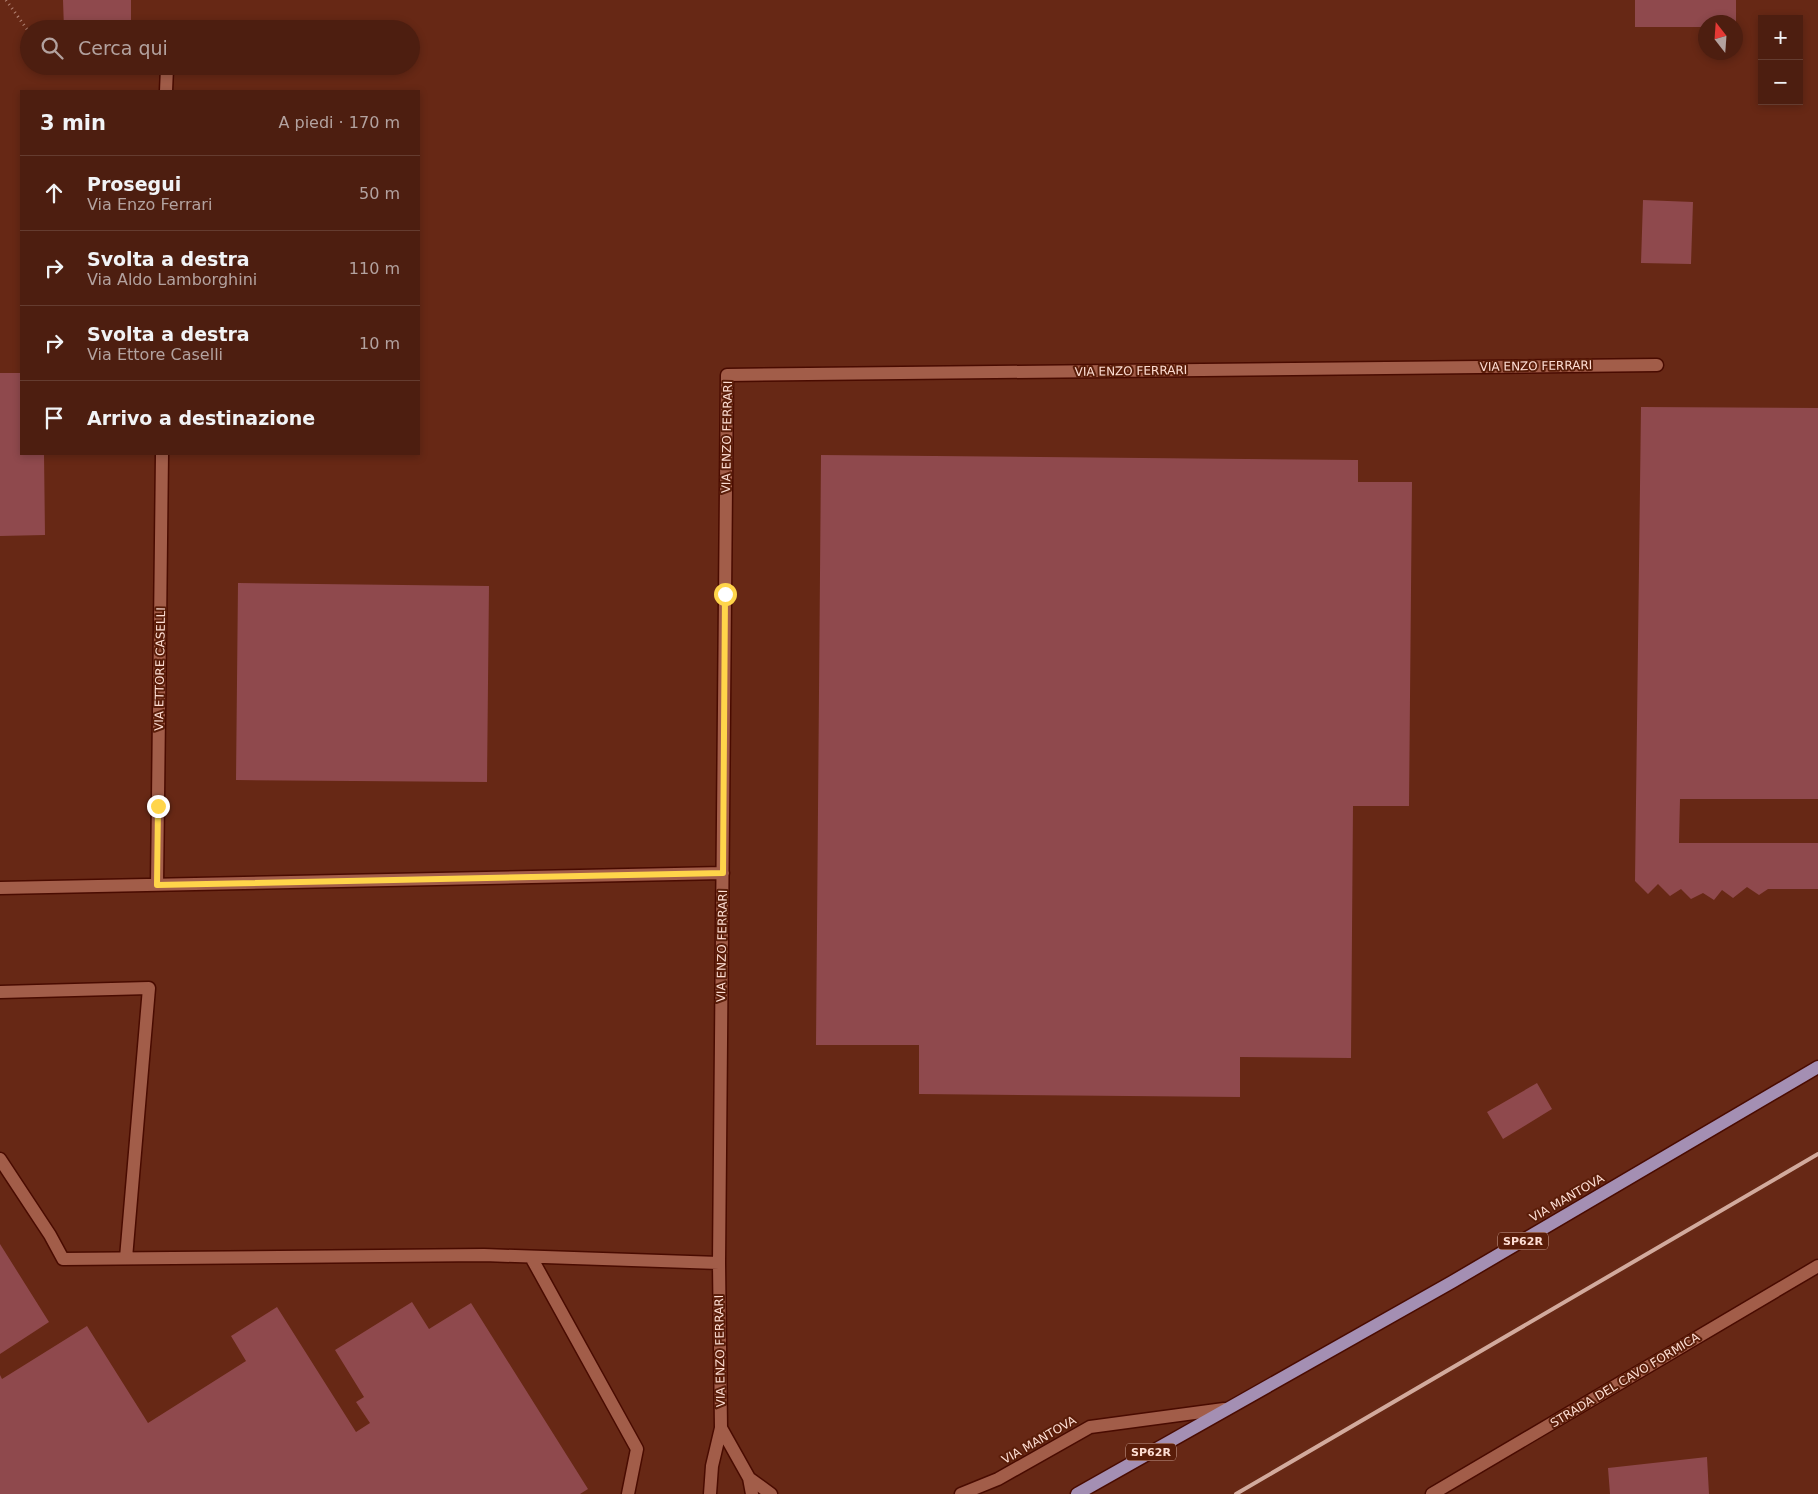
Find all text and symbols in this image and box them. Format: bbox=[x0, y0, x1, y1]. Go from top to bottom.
north arrow bbox=[1698, 15, 1743, 60]
map controls bbox=[1758, 15, 1803, 105]
button: + bbox=[1758, 15, 1803, 60]
search box bbox=[20, 20, 420, 75]
icon: search bbox=[38, 34, 66, 62]
text: Cerca qui bbox=[78, 37, 168, 59]
button: − bbox=[1758, 60, 1803, 105]
text: 3 min bbox=[40, 111, 106, 135]
text: A piedi · 170 m bbox=[278, 113, 400, 132]
text: Prosegui bbox=[87, 173, 181, 195]
icon: ahead bbox=[40, 179, 68, 207]
text: 50 m bbox=[359, 184, 400, 203]
text: Via Enzo Ferrari bbox=[87, 195, 212, 214]
text: Svolta a destra bbox=[87, 248, 250, 270]
icon: right bbox=[40, 254, 68, 282]
text: 110 m bbox=[349, 259, 400, 278]
text: Via Aldo Lamborghini bbox=[87, 270, 257, 289]
text: Svolta a destra bbox=[87, 323, 250, 345]
icon: right bbox=[40, 329, 68, 357]
text: 10 m bbox=[359, 334, 400, 353]
text: Via Ettore Caselli bbox=[87, 345, 223, 364]
street label: VIA ENZO FERRARI bbox=[1480, 358, 1592, 374]
street label: VIA ENZO FERRARI bbox=[1075, 363, 1187, 379]
street label: VIA ENZO FERRARI bbox=[719, 381, 735, 493]
icon: arrive bbox=[40, 404, 68, 432]
text: Arrivo a destinazione bbox=[87, 407, 315, 429]
route start bbox=[714, 583, 737, 606]
street label: VIA ETTORE CASELLI bbox=[152, 607, 168, 731]
route end bbox=[147, 795, 170, 818]
street label: VIA ENZO FERRARI bbox=[714, 890, 730, 1002]
street label: VIA MANTOVA bbox=[1527, 1171, 1607, 1225]
road number: SP62R bbox=[1498, 1232, 1548, 1250]
street label: VIA ENZO FERRARI bbox=[712, 1295, 728, 1407]
street label: STRADA DEL CAVO FORMICA bbox=[1548, 1329, 1703, 1430]
street label: VIA MANTOVA bbox=[999, 1413, 1079, 1467]
road number: SP62R bbox=[1126, 1444, 1176, 1460]

